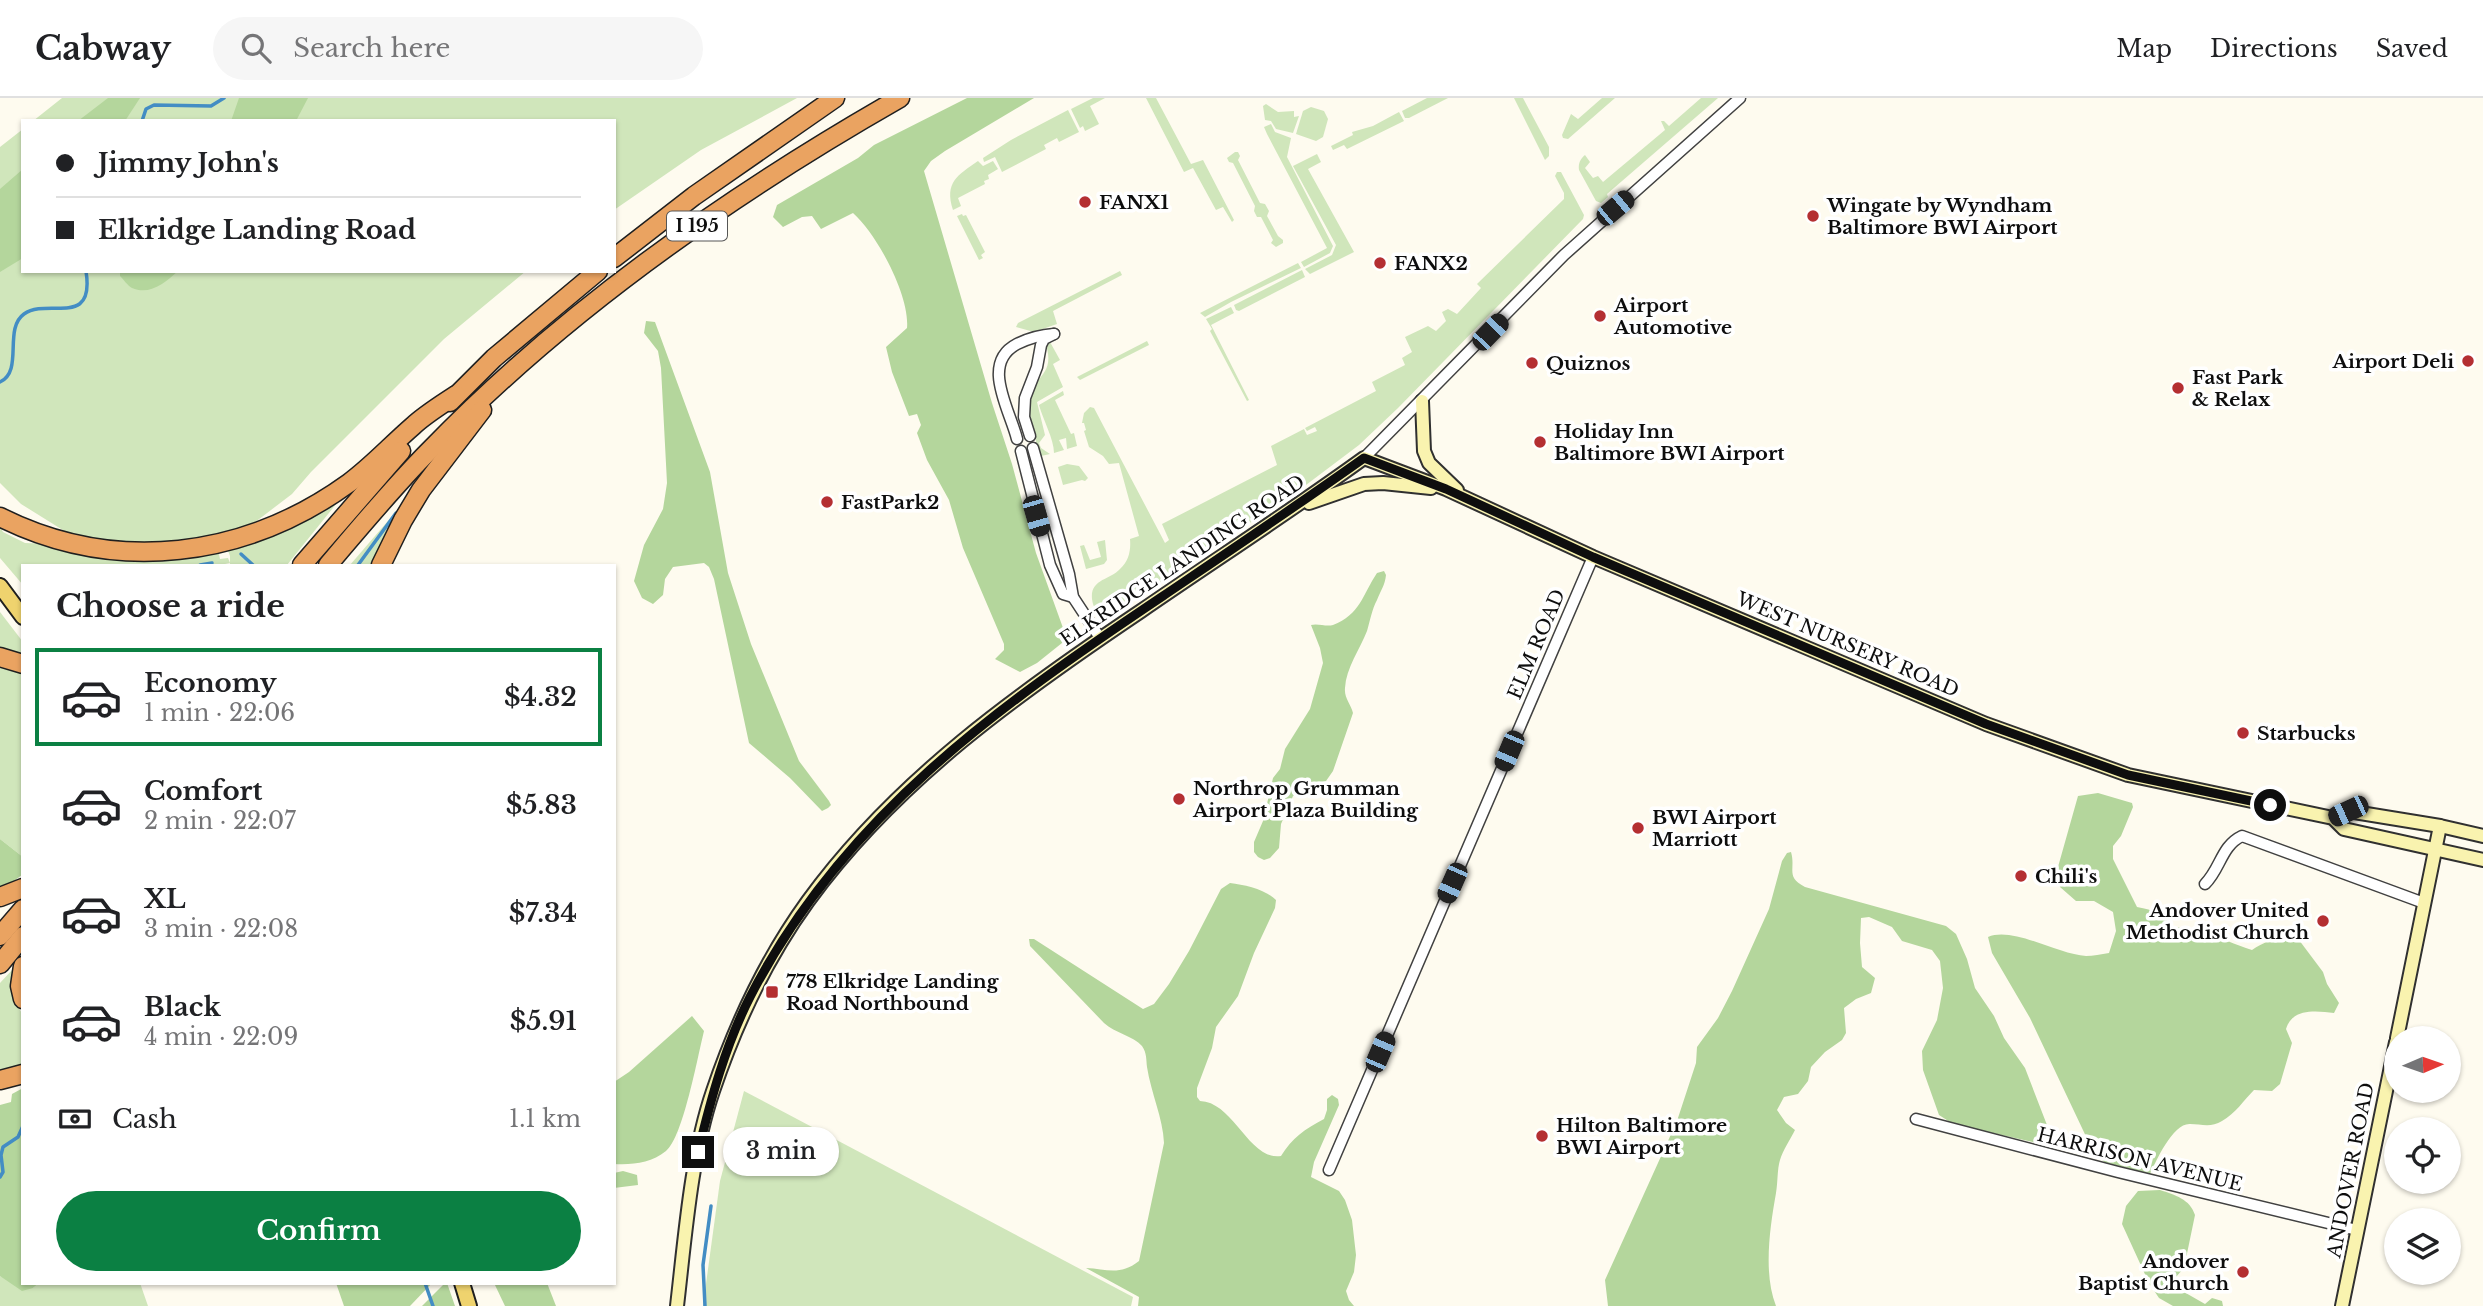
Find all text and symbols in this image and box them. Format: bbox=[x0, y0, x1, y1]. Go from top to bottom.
search box bbox=[213, 17, 703, 80]
text: Cabway bbox=[35, 28, 171, 69]
icon: search bbox=[237, 29, 275, 67]
text: Search here bbox=[293, 32, 450, 64]
text: Map bbox=[2116, 34, 2172, 63]
text: Directions bbox=[2210, 34, 2338, 63]
text: Saved bbox=[2376, 34, 2448, 63]
text: Jimmy John's bbox=[98, 147, 279, 179]
car bbox=[1593, 186, 1638, 230]
place label: FANX1 bbox=[1099, 191, 1169, 214]
marker: FANX1 bbox=[1077, 194, 1093, 210]
place label: Wingate by Wyndham Baltimore BWI Airport bbox=[1826, 194, 2058, 239]
marker: Wingate by Wyndham Baltimore BWI Airport bbox=[1805, 208, 1821, 224]
road number: I 195 bbox=[667, 211, 727, 240]
text: Elkridge Landing Road bbox=[98, 214, 416, 246]
place label: FANX2 bbox=[1394, 252, 1468, 275]
marker: FANX2 bbox=[1372, 255, 1388, 271]
place label: Airport Automotive bbox=[1613, 294, 1732, 339]
marker: Airport Automotive bbox=[1592, 308, 1608, 324]
car bbox=[1468, 310, 1513, 354]
place label: Airport Deli bbox=[2332, 350, 2454, 373]
place label: Quiznos bbox=[1546, 352, 1631, 375]
marker: Airport Deli bbox=[2460, 353, 2476, 369]
marker: Quiznos bbox=[1524, 355, 1540, 371]
place label: Fast Park & Relax bbox=[2192, 366, 2283, 411]
marker: Fast Park & Relax bbox=[2170, 380, 2186, 396]
place label: Holiday Inn Baltimore BWI Airport bbox=[1554, 420, 1785, 465]
marker: Holiday Inn Baltimore BWI Airport bbox=[1532, 434, 1548, 450]
street label: ELKRIDGE LANDING ROAD bbox=[1056, 470, 1309, 651]
place label: FastPark2 bbox=[841, 491, 939, 514]
car bbox=[1021, 493, 1052, 539]
marker: FastPark2 bbox=[819, 494, 835, 510]
text: Choose a ride bbox=[56, 586, 285, 626]
street label: ELM ROAD bbox=[1503, 586, 1570, 703]
street label: WEST NURSERY ROAD bbox=[1732, 587, 1962, 702]
icon: car bbox=[60, 666, 123, 729]
text: Economy bbox=[144, 667, 277, 699]
text: $4.32 bbox=[504, 681, 577, 713]
text: 1 min · 22:06 bbox=[144, 699, 295, 727]
place label: Starbucks bbox=[2257, 722, 2356, 745]
marker: Starbucks bbox=[2235, 725, 2251, 741]
car bbox=[1492, 728, 1527, 774]
icon: car bbox=[60, 774, 123, 837]
text: Comfort bbox=[144, 775, 262, 807]
place label: Northrop Grumman Airport Plaza Building bbox=[1192, 777, 1419, 822]
text: $5.83 bbox=[506, 789, 577, 821]
route start bbox=[2254, 789, 2286, 821]
marker: Northrop Grumman Airport Plaza Building bbox=[1171, 791, 1187, 807]
car bbox=[2325, 793, 2372, 829]
place label: BWI Airport Marriott bbox=[1652, 806, 1777, 851]
text: 2 min · 22:07 bbox=[144, 807, 296, 835]
marker: BWI Airport Marriott bbox=[1630, 820, 1646, 836]
car bbox=[1434, 860, 1471, 906]
place label: Chili's bbox=[2035, 865, 2097, 888]
marker: Chili's bbox=[2013, 868, 2029, 884]
icon: car bbox=[60, 882, 123, 945]
text: XL bbox=[144, 883, 186, 915]
text: $7.34 bbox=[509, 897, 577, 929]
place label: Andover United Methodist Church bbox=[2126, 899, 2309, 944]
marker: Andover United Methodist Church bbox=[2315, 913, 2331, 929]
text: 3 min · 22:08 bbox=[144, 915, 298, 943]
place label: 778 Elkridge Landing Road Northbound bbox=[786, 970, 1000, 1015]
marker: 778 Elkridge Landing Road Northbound bbox=[764, 984, 780, 1000]
icon: car bbox=[60, 990, 123, 1053]
text: Black bbox=[144, 991, 221, 1023]
text: $5.91 bbox=[510, 1005, 577, 1037]
text: 4 min · 22:09 bbox=[144, 1023, 298, 1051]
north arrow bbox=[2384, 1026, 2460, 1102]
map controls bbox=[2384, 1026, 2461, 1285]
car bbox=[1363, 1029, 1398, 1075]
street label: ANDOVER ROAD bbox=[2322, 1081, 2379, 1261]
icon: cash bbox=[56, 1100, 94, 1138]
text: Cash bbox=[112, 1103, 177, 1135]
text: 1.1 km bbox=[509, 1105, 581, 1133]
place label: Hilton Baltimore BWI Airport bbox=[1556, 1114, 1727, 1159]
button: locate bbox=[2384, 1117, 2461, 1194]
street label: HARRISON AVENUE bbox=[2035, 1123, 2245, 1196]
callout: 3 min bbox=[722, 1128, 838, 1176]
marker: Hilton Baltimore BWI Airport bbox=[1534, 1128, 1550, 1144]
route end bbox=[682, 1136, 714, 1168]
text: 3 min bbox=[746, 1137, 816, 1165]
button: Confirm bbox=[56, 1191, 581, 1271]
button: layers bbox=[2384, 1208, 2461, 1285]
place label: Andover Baptist Church bbox=[2078, 1250, 2230, 1295]
marker: Andover Baptist Church bbox=[2235, 1264, 2251, 1280]

